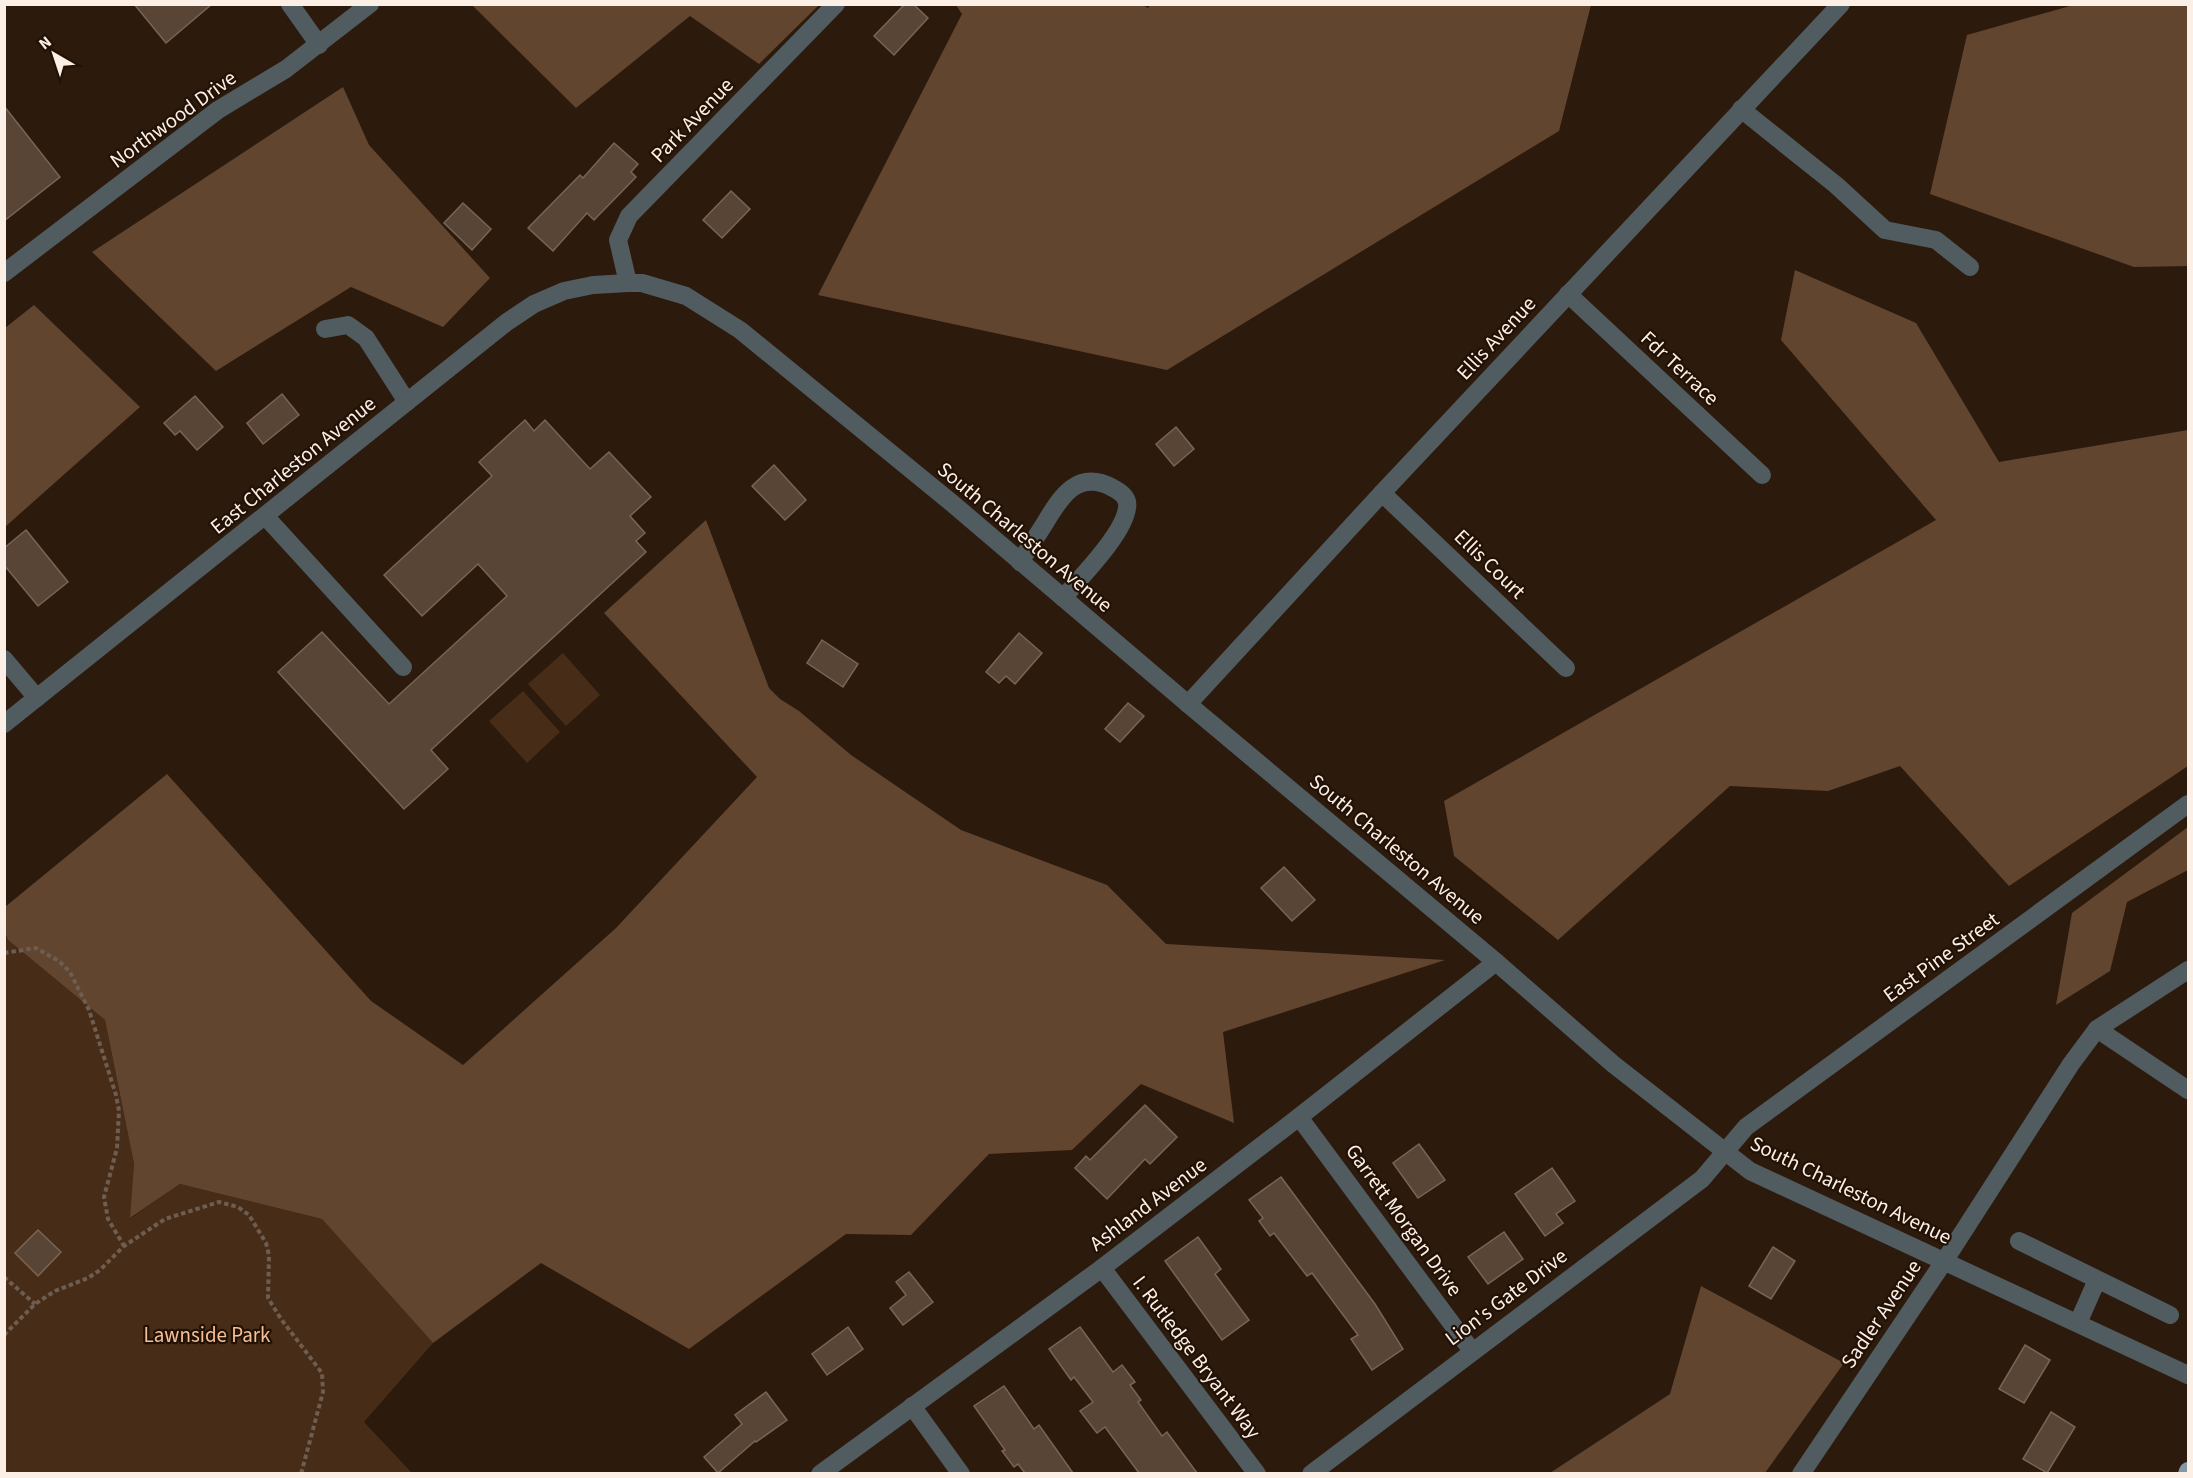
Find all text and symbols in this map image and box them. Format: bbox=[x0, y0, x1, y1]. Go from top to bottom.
north arrow bbox=[24, 24, 84, 84]
text: N bbox=[34, 31, 56, 55]
street label: Northwood Drive bbox=[104, 63, 242, 175]
street label: Park Avenue bbox=[644, 71, 740, 169]
street label: Ellis Avenue bbox=[1449, 289, 1543, 387]
street label: Fdr Terrace bbox=[1634, 324, 1726, 412]
street label: East Charleston Avenue bbox=[204, 389, 382, 541]
street label: South Charleston Avenue bbox=[931, 455, 1119, 619]
street label: Ellis Court bbox=[1448, 522, 1532, 606]
street label: South Charleston Avenue bbox=[1303, 767, 1491, 931]
street label: East Pine Street bbox=[1877, 905, 2005, 1009]
street label: South Charleston Avenue bbox=[1745, 1128, 1957, 1252]
street label: Garrett Morgan Drive bbox=[1338, 1138, 1470, 1302]
street label: Ashland Avenue bbox=[1083, 1150, 1213, 1258]
street label: Lion's Gate Drive bbox=[1439, 1241, 1573, 1353]
street label: Sadler Avenue bbox=[1833, 1254, 1929, 1374]
street label: I. Rutledge Bryant Way bbox=[1126, 1269, 1268, 1445]
park label: Lawnside Park bbox=[144, 1320, 271, 1350]

